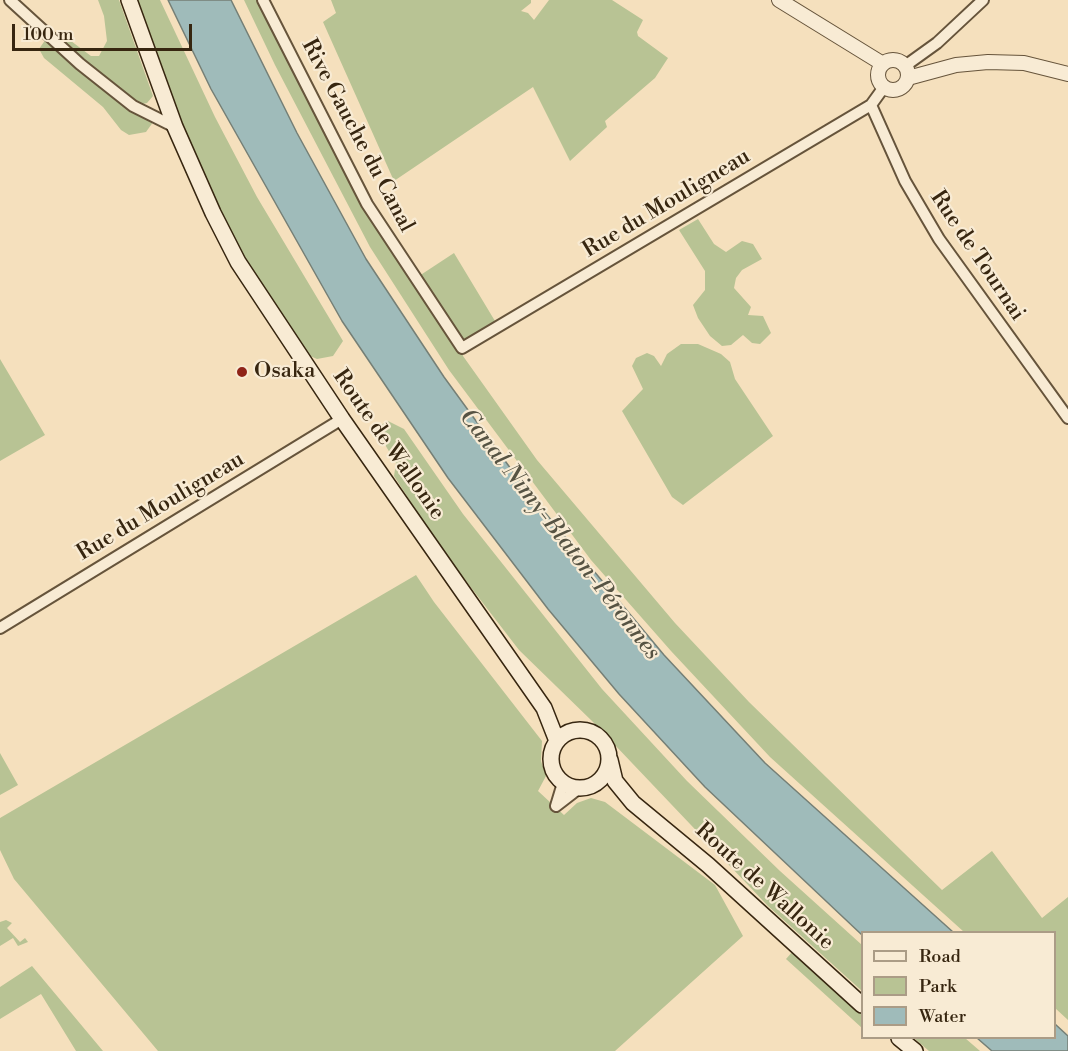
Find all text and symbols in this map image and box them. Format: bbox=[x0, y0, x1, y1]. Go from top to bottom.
scale bar bbox=[15, 12, 195, 50]
text: 100 m bbox=[23, 23, 74, 46]
street label: Rive Gauche du Canal bbox=[295, 35, 419, 237]
street label: Rue du Mouligneau bbox=[579, 144, 755, 264]
street label: Rue de Tournai bbox=[924, 186, 1030, 326]
place label: Osaka bbox=[254, 359, 315, 385]
marker: Osaka bbox=[235, 365, 249, 379]
street label: Route de Wallonie bbox=[326, 365, 450, 525]
water label: Canal Nimy-Blaton-Péronnes bbox=[452, 404, 666, 666]
street label: Rue du Mouligneau bbox=[73, 447, 249, 567]
street label: Route de Wallonie bbox=[689, 818, 839, 956]
legend bbox=[861, 931, 1056, 1039]
text: Road bbox=[919, 945, 961, 968]
text: Park bbox=[919, 975, 956, 998]
text: Water bbox=[919, 1005, 966, 1028]

